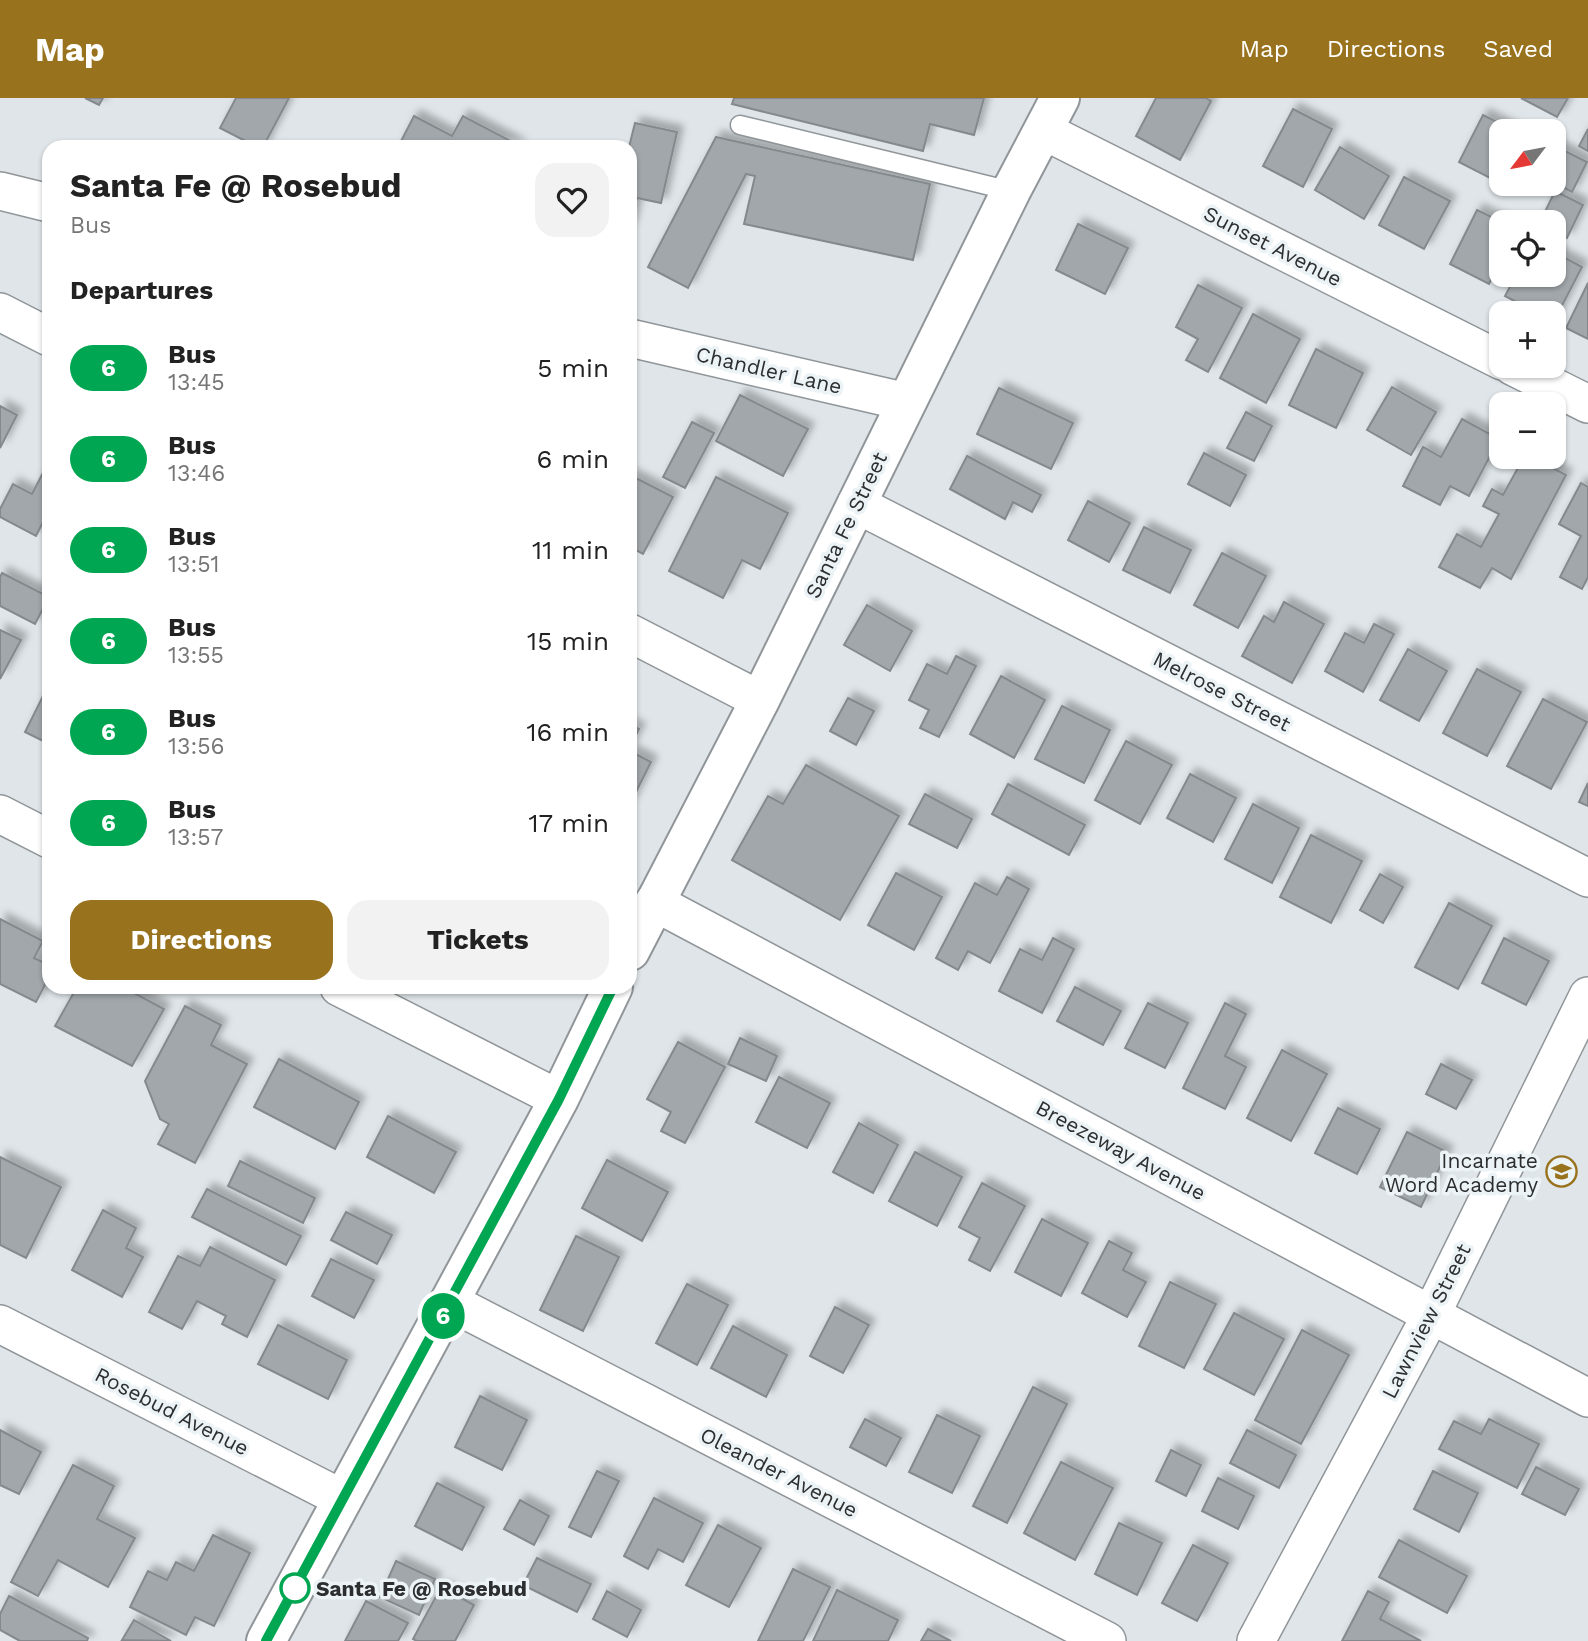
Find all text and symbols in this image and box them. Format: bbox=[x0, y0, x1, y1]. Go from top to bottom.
text: Map bbox=[35, 30, 105, 69]
text: Map bbox=[1240, 35, 1289, 63]
text: Directions bbox=[1327, 35, 1445, 63]
text: Saved bbox=[1483, 35, 1553, 63]
north arrow bbox=[1489, 119, 1566, 196]
map controls bbox=[1489, 119, 1566, 469]
button: heart bbox=[535, 163, 609, 237]
text: Santa Fe @ Rosebud bbox=[70, 166, 402, 205]
street label: Sunset Avenue bbox=[1200, 200, 1346, 292]
button: locate bbox=[1489, 210, 1566, 287]
text: Bus bbox=[70, 212, 111, 239]
text: Departures bbox=[70, 275, 213, 305]
button: + bbox=[1489, 301, 1566, 378]
text: Bus bbox=[168, 339, 216, 369]
street label: Chandler Lane bbox=[694, 341, 844, 399]
text: 5 min bbox=[537, 353, 609, 383]
text: 6 bbox=[101, 354, 116, 382]
text: 13:45 bbox=[168, 369, 225, 396]
button: − bbox=[1489, 392, 1566, 469]
text: Bus bbox=[168, 430, 216, 460]
text: 6 min bbox=[537, 444, 609, 474]
text: 6 bbox=[101, 445, 116, 473]
street label: Santa Fe Street bbox=[800, 448, 892, 602]
text: 13:46 bbox=[168, 460, 225, 487]
text: Bus bbox=[168, 521, 216, 551]
text: 11 min bbox=[532, 535, 609, 565]
text: 6 bbox=[101, 536, 116, 564]
text: 13:51 bbox=[168, 551, 220, 578]
text: Bus bbox=[168, 612, 216, 642]
text: 15 min bbox=[527, 626, 609, 656]
text: 6 bbox=[101, 627, 116, 655]
text: 13:55 bbox=[168, 642, 224, 669]
street label: Melrose Street bbox=[1149, 646, 1295, 736]
text: Bus bbox=[168, 703, 216, 733]
text: 16 min bbox=[526, 717, 609, 747]
text: 6 bbox=[101, 718, 116, 746]
text: 13:56 bbox=[168, 733, 225, 760]
text: Bus bbox=[168, 794, 216, 824]
text: 17 min bbox=[528, 808, 609, 838]
text: 6 bbox=[101, 809, 116, 837]
text: 13:57 bbox=[168, 824, 223, 851]
button: Directions bbox=[70, 900, 333, 980]
button: Tickets bbox=[347, 900, 609, 980]
street label: Breezeway Avenue bbox=[1032, 1095, 1210, 1205]
place label: Incarnate Word Academy bbox=[1385, 1148, 1538, 1197]
school or university icon: Incarnate Word Academy bbox=[1544, 1155, 1578, 1189]
street label: Lawnview Street bbox=[1376, 1239, 1476, 1403]
line badge: 6 bbox=[420, 1293, 466, 1339]
text: 6 bbox=[436, 1302, 450, 1330]
street label: Rosebud Avenue bbox=[91, 1361, 253, 1461]
street label: Oleander Avenue bbox=[696, 1422, 862, 1522]
marker: Santa Fe @ Rosebud bbox=[280, 1573, 310, 1603]
place label: Santa Fe @ Rosebud bbox=[316, 1576, 527, 1601]

